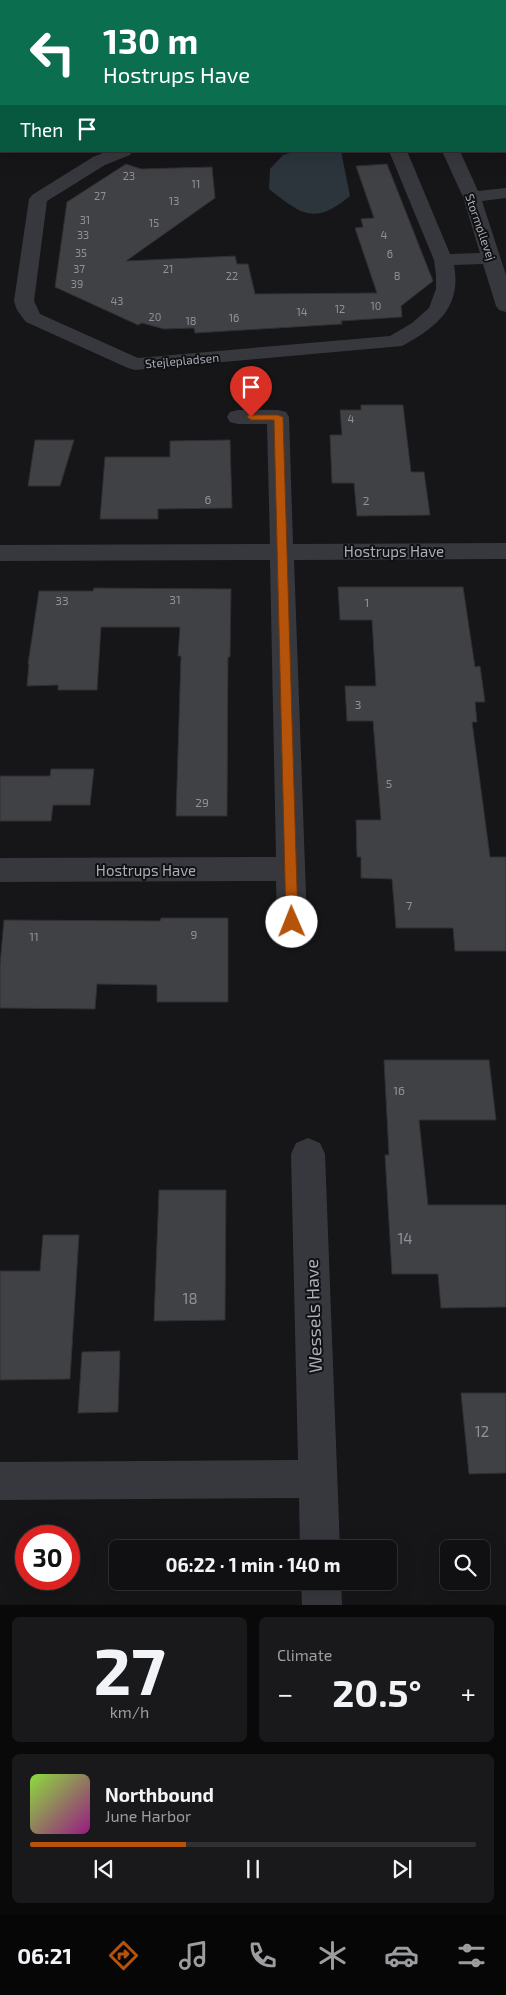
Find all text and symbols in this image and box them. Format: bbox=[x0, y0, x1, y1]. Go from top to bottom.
text: 130 m bbox=[103, 19, 198, 61]
icon: left bbox=[20, 20, 85, 85]
text: Hostrups Have bbox=[103, 61, 250, 87]
icon: arrive bbox=[73, 115, 101, 143]
text: Then bbox=[20, 118, 63, 141]
house number: 23 bbox=[123, 169, 135, 182]
house number: 11 bbox=[192, 177, 200, 190]
house number: 27 bbox=[94, 189, 106, 202]
street label: Stormøllevej bbox=[462, 192, 499, 262]
house number: 13 bbox=[169, 194, 179, 207]
house number: 31 bbox=[80, 213, 90, 226]
house number: 15 bbox=[149, 216, 159, 229]
house number: 33 bbox=[77, 228, 89, 241]
house number: 4 bbox=[381, 228, 388, 241]
house number: 35 bbox=[75, 246, 87, 259]
house number: 6 bbox=[387, 247, 393, 260]
house number: 37 bbox=[73, 262, 85, 275]
house number: 21 bbox=[163, 262, 173, 275]
house number: 22 bbox=[226, 269, 238, 282]
house number: 8 bbox=[394, 269, 400, 282]
house number: 39 bbox=[71, 277, 83, 290]
house number: 43 bbox=[111, 294, 123, 307]
house number: 10 bbox=[370, 299, 382, 312]
house number: 12 bbox=[335, 302, 345, 315]
house number: 14 bbox=[296, 305, 308, 318]
house number: 20 bbox=[149, 310, 161, 323]
house number: 16 bbox=[229, 311, 239, 324]
house number: 18 bbox=[185, 314, 197, 327]
street label: Stejlepladsen bbox=[144, 350, 220, 371]
pin bbox=[230, 366, 272, 417]
icon: arrive bbox=[237, 373, 265, 401]
house number: 4 bbox=[348, 412, 355, 425]
house number: 6 bbox=[205, 492, 212, 506]
house number: 2 bbox=[363, 493, 370, 507]
street label: Hostrups Have bbox=[344, 542, 444, 560]
house number: 31 bbox=[169, 592, 181, 606]
house number: 33 bbox=[55, 593, 69, 607]
house number: 1 bbox=[365, 595, 369, 609]
house number: 3 bbox=[355, 697, 361, 711]
house number: 5 bbox=[386, 776, 392, 790]
house number: 29 bbox=[195, 795, 209, 809]
street label: Hostrups Have bbox=[96, 861, 196, 879]
position arrow bbox=[265, 895, 317, 947]
house number: 7 bbox=[406, 898, 412, 912]
house number: 9 bbox=[191, 927, 198, 941]
house number: 11 bbox=[29, 929, 39, 943]
house number: 16 bbox=[393, 1083, 405, 1097]
house number: 14 bbox=[397, 1229, 413, 1247]
street label: Wessels Have bbox=[300, 1259, 326, 1373]
house number: 18 bbox=[182, 1289, 198, 1307]
house number: 12 bbox=[475, 1422, 489, 1440]
speed limit sign: 30 bbox=[15, 1525, 80, 1590]
map controls bbox=[440, 1540, 490, 1590]
button: search bbox=[440, 1540, 490, 1590]
text: 06:22 · 1 min · 140 m bbox=[166, 1553, 340, 1576]
text: 27 bbox=[93, 1630, 166, 1708]
text: Climate bbox=[277, 1645, 332, 1664]
text: 20.5° bbox=[332, 1669, 422, 1715]
text: − bbox=[277, 1676, 293, 1710]
text: + bbox=[461, 1676, 476, 1710]
text: km/h bbox=[110, 1702, 149, 1721]
text: Northbound bbox=[105, 1783, 214, 1806]
text: June Harbor bbox=[105, 1806, 192, 1825]
icon: previous bbox=[90, 1855, 118, 1883]
icon: pause bbox=[239, 1855, 267, 1883]
icon: next bbox=[388, 1855, 416, 1883]
icon: directions bbox=[106, 1938, 141, 1973]
icon: music bbox=[176, 1938, 211, 1973]
icon: phone bbox=[245, 1938, 280, 1973]
icon: climate bbox=[315, 1938, 350, 1973]
icon: car bbox=[384, 1938, 419, 1973]
icon: filters bbox=[454, 1938, 489, 1973]
text: 06:21 bbox=[17, 1942, 72, 1968]

